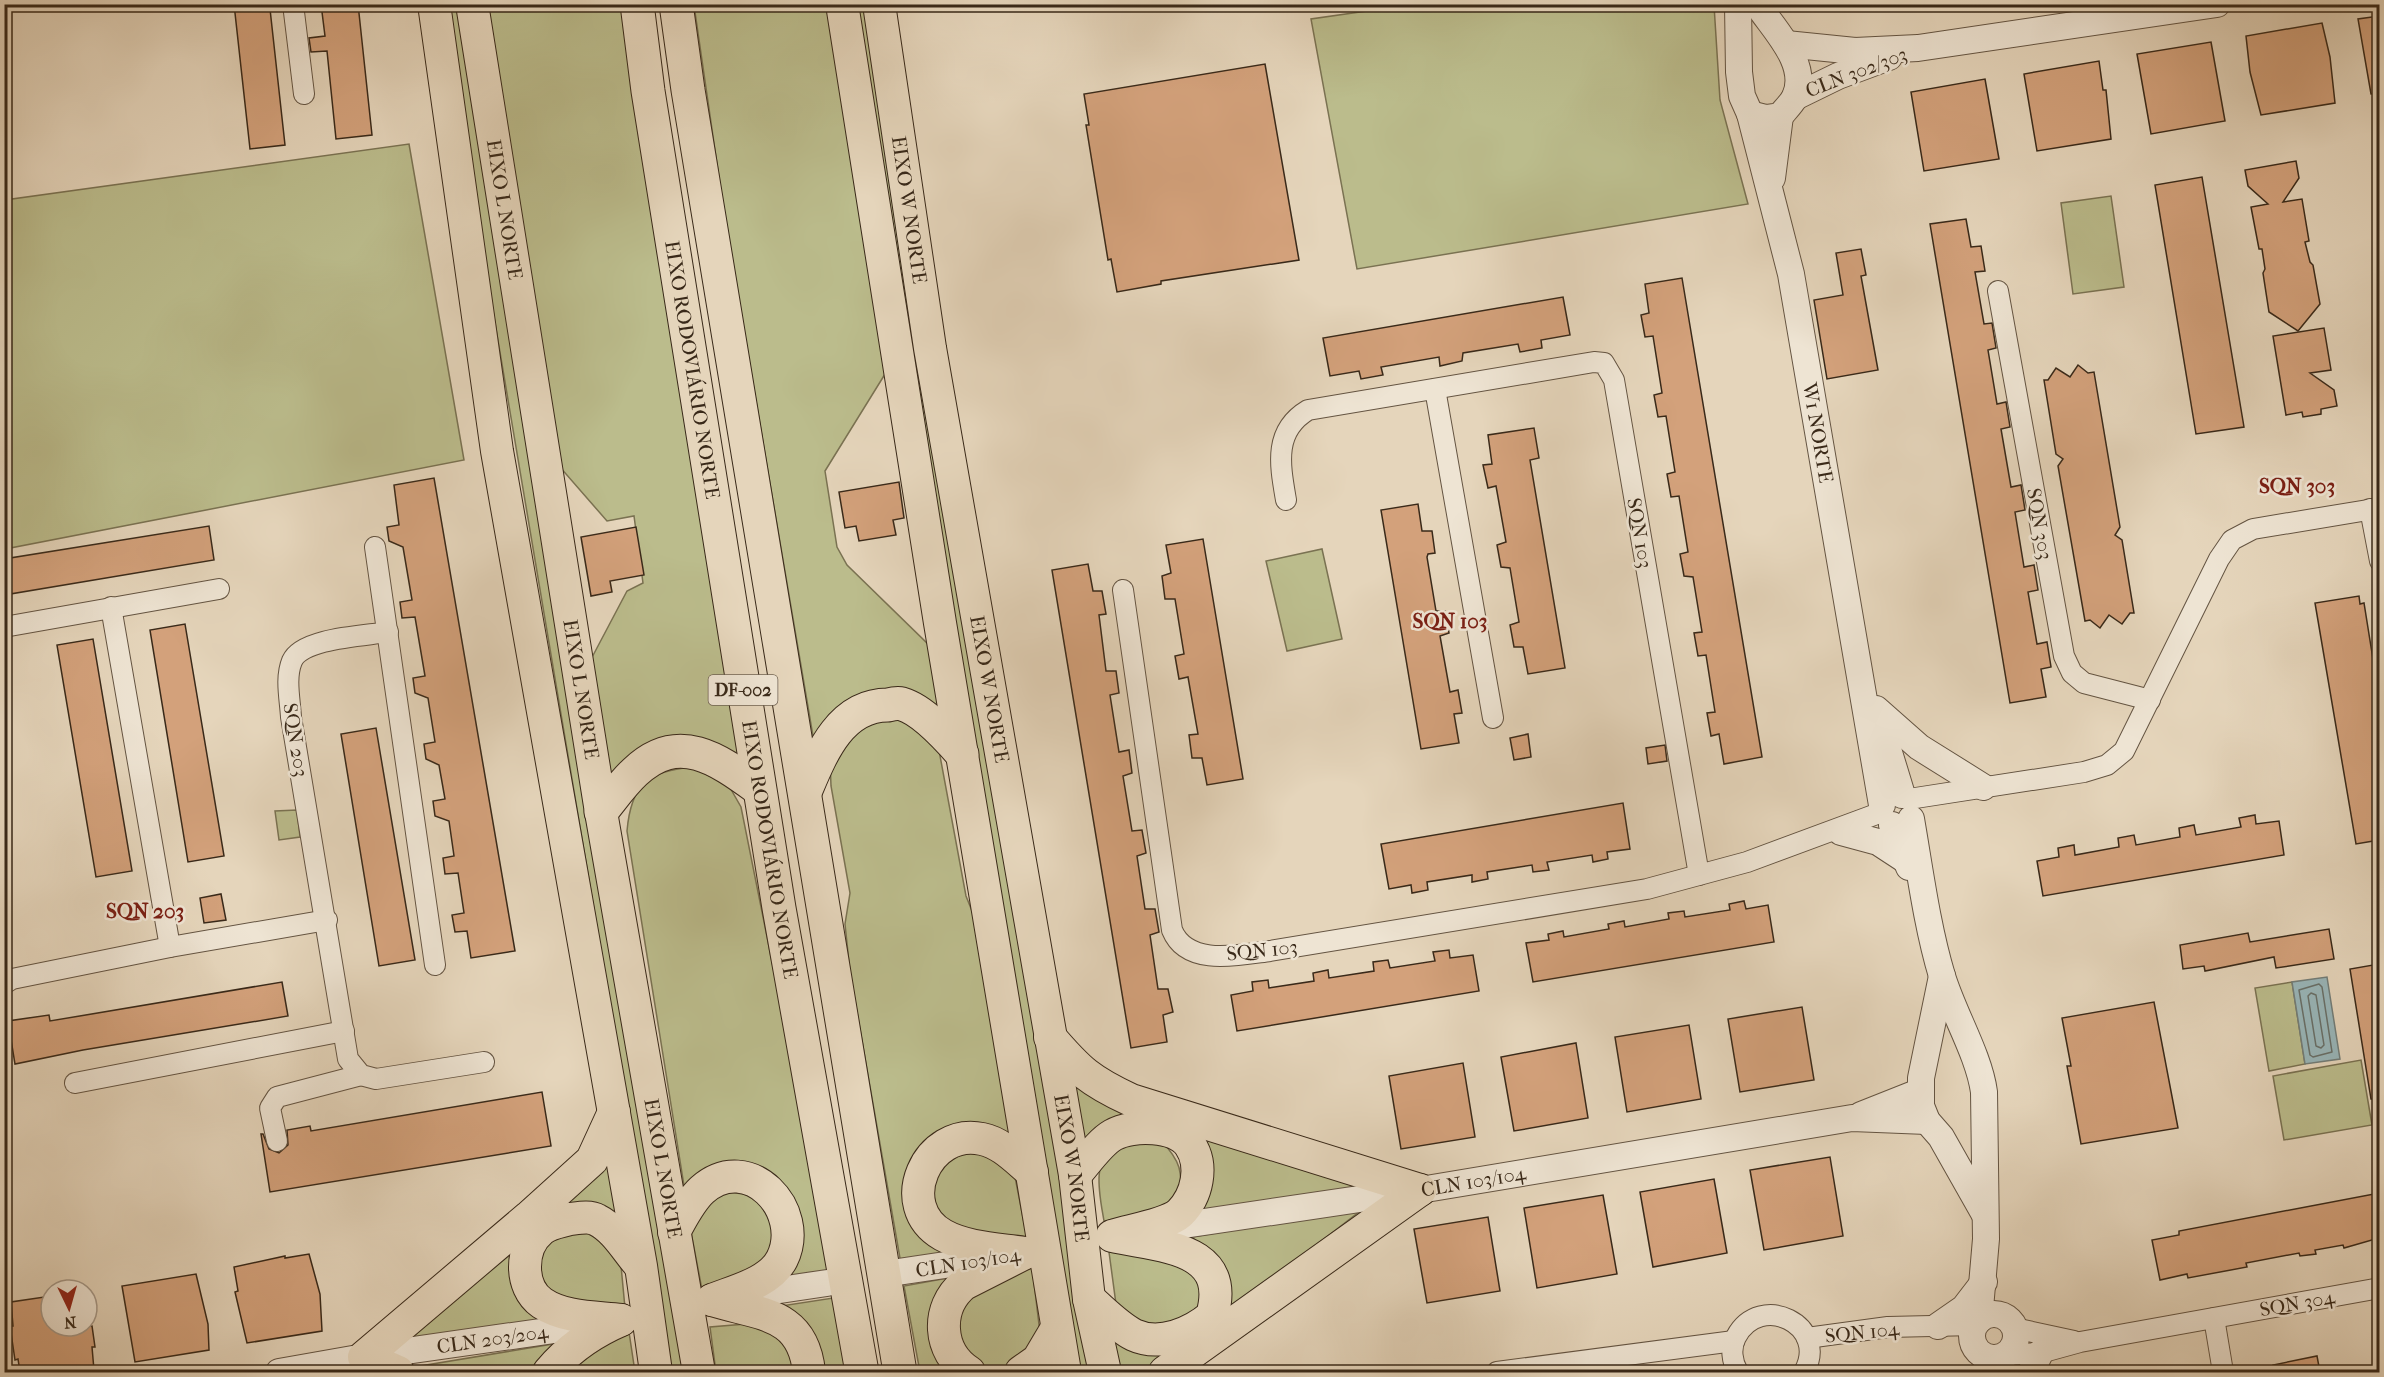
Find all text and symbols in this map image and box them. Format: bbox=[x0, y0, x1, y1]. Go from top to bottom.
street label: CLN 302/303 bbox=[1802, 43, 1910, 102]
street label: EIXO W NORTE bbox=[887, 134, 931, 285]
street label: EIXO L NORTE bbox=[482, 138, 527, 281]
street label: EIXO RODOVIÁRIO NORTE bbox=[660, 239, 724, 501]
street label: W1 NORTE bbox=[1798, 380, 1838, 485]
district label: SQN 303 bbox=[2259, 474, 2335, 498]
street label: SQN 303 bbox=[2022, 486, 2057, 562]
street label: SQN 103 bbox=[1622, 496, 1657, 570]
district label: SQN 103 bbox=[1413, 609, 1487, 633]
street label: EIXO W NORTE bbox=[965, 614, 1014, 765]
street label: EIXO L NORTE bbox=[558, 618, 603, 761]
road number: DF-002 bbox=[708, 675, 777, 705]
street label: SQN 203 bbox=[278, 702, 313, 779]
street label: EIXO RODOVIÁRIO NORTE bbox=[737, 719, 802, 981]
district label: SQN 203 bbox=[106, 899, 184, 923]
street label: SQN 103 bbox=[1225, 935, 1299, 966]
street label: EIXO W NORTE bbox=[1049, 1092, 1093, 1243]
street label: EIXO L NORTE bbox=[639, 1097, 686, 1240]
street label: CLN 103/104 bbox=[1419, 1161, 1529, 1202]
street label: CLN 103/104 bbox=[914, 1243, 1023, 1282]
north arrow bbox=[39, 1278, 99, 1338]
street label: SQN 304 bbox=[2258, 1285, 2338, 1321]
text: N bbox=[63, 1312, 77, 1333]
street label: SQN 104 bbox=[1824, 1317, 1902, 1348]
street label: CLN 203/204 bbox=[435, 1320, 551, 1359]

